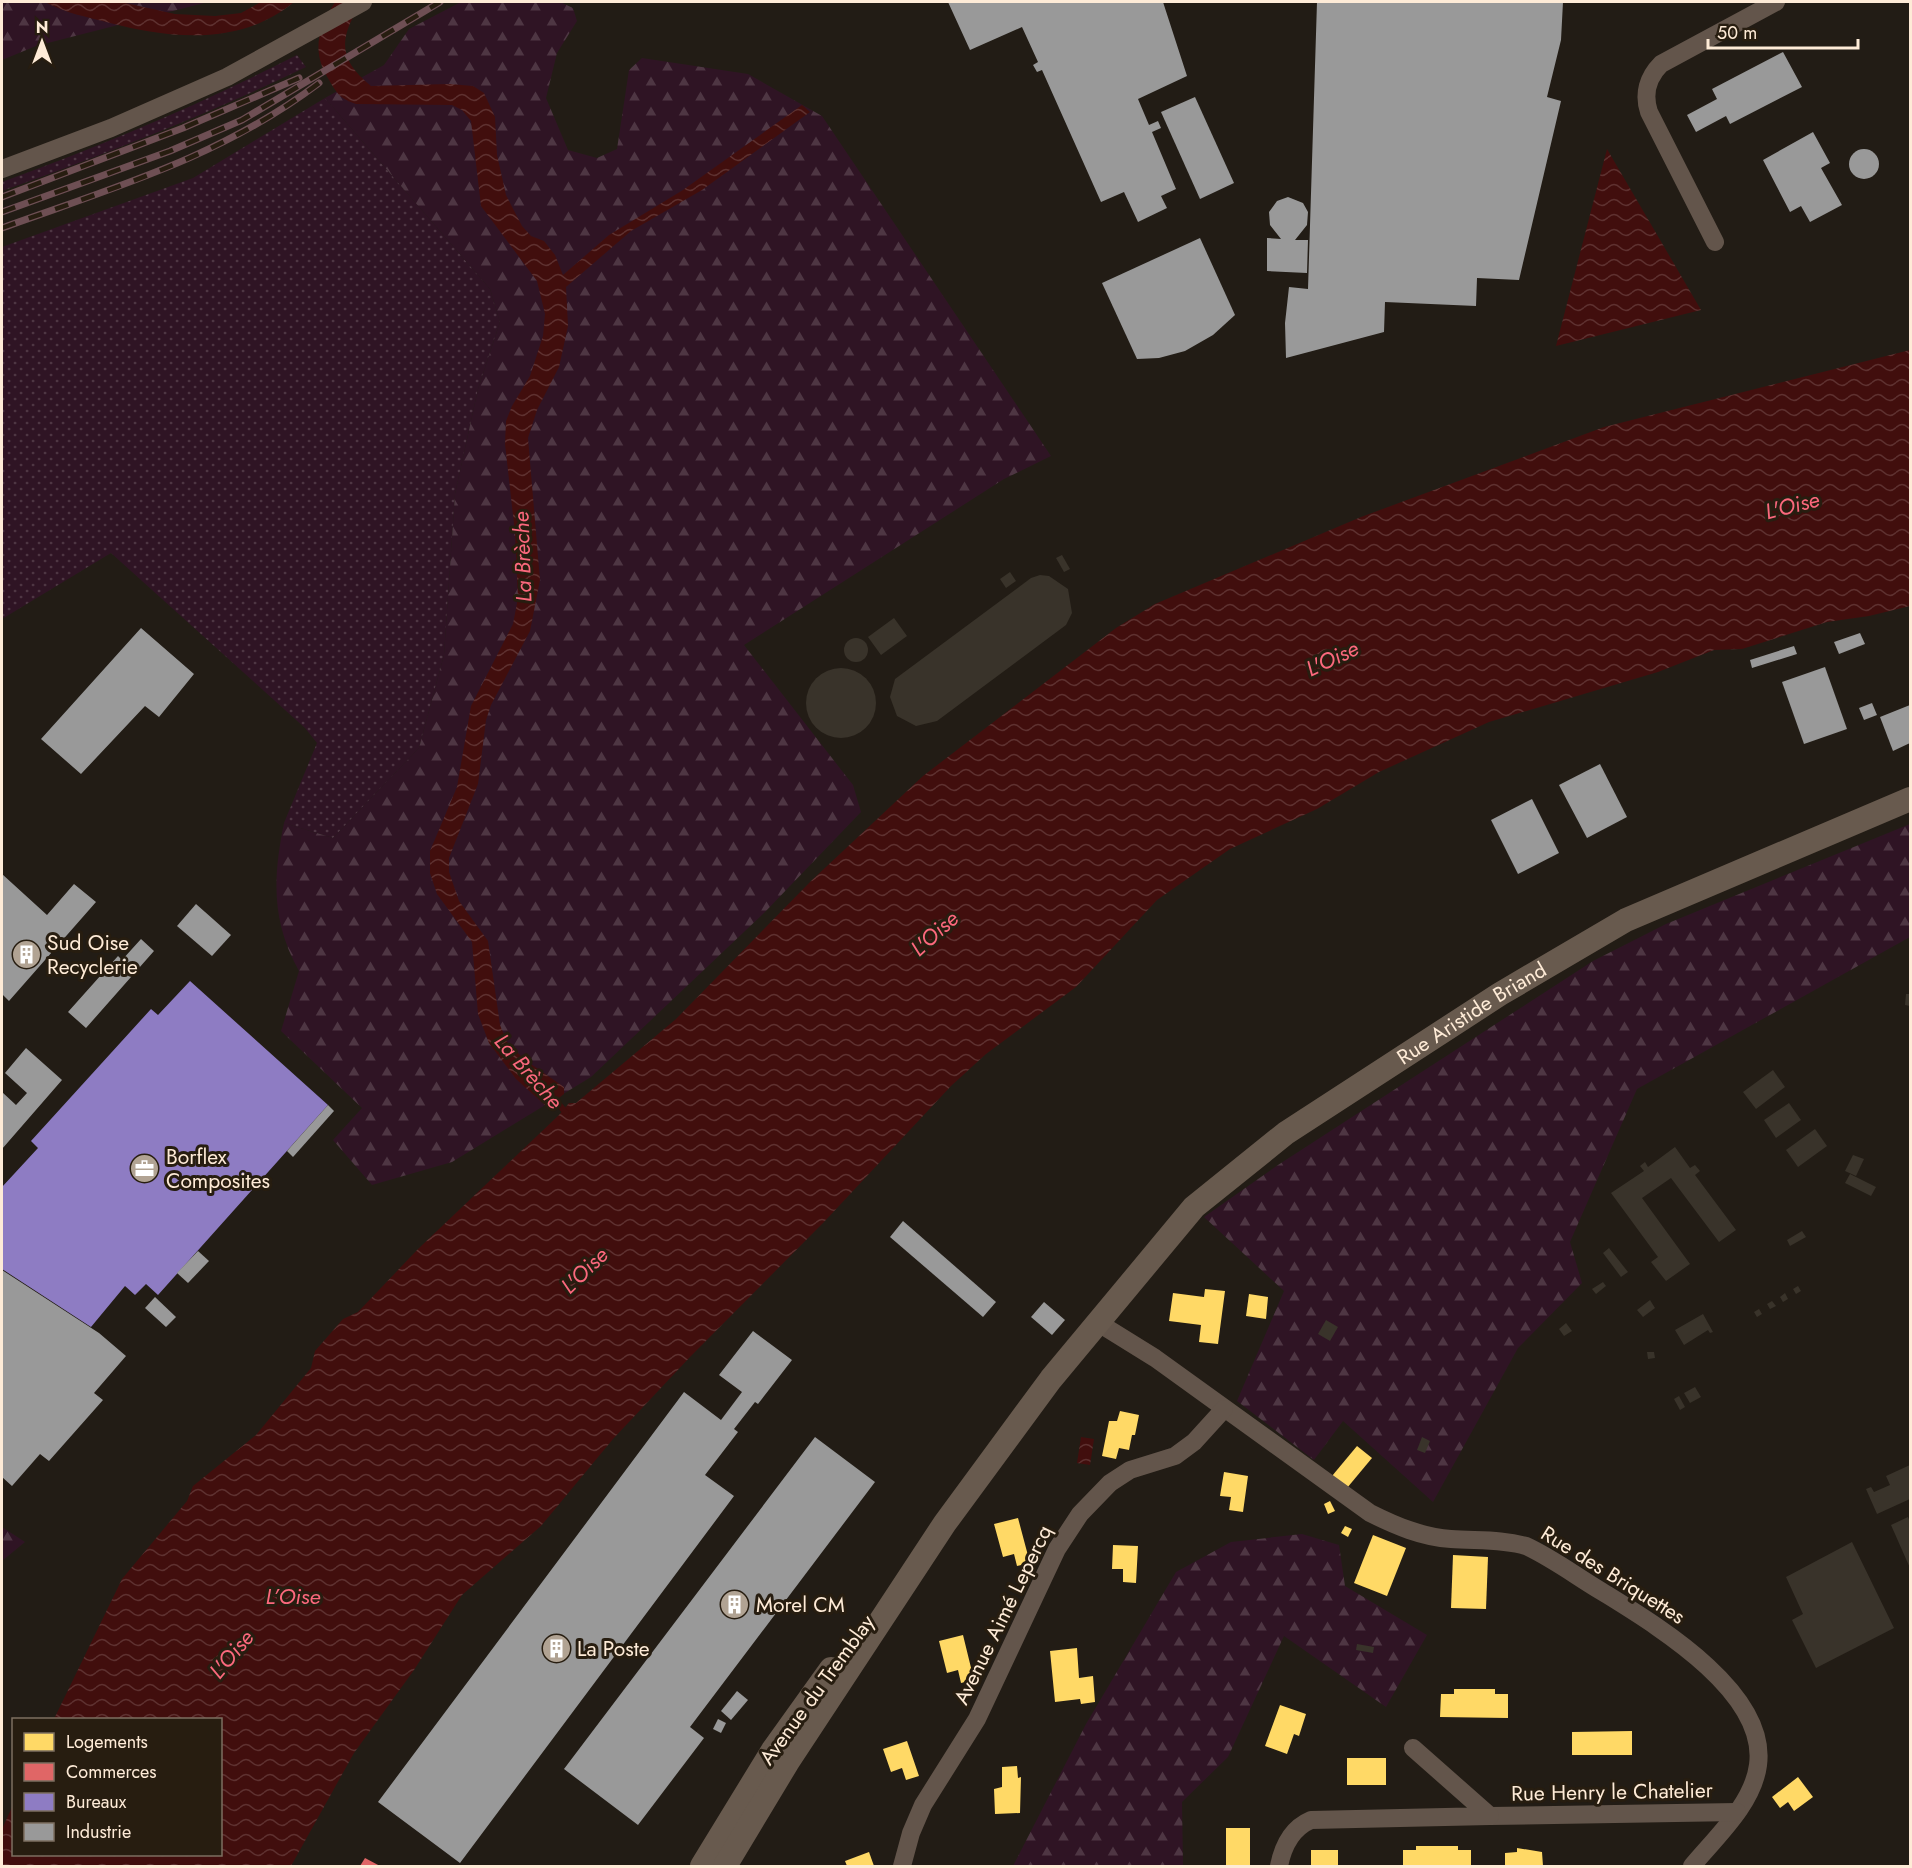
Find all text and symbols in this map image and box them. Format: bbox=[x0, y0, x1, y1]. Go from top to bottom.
north arrow bbox=[12, 12, 72, 72]
scale bar bbox=[1708, 12, 1858, 50]
text: N bbox=[36, 16, 48, 39]
text: 50 m bbox=[1717, 20, 1757, 46]
water label: L'Oise bbox=[1761, 483, 1823, 527]
water label: La Brèche bbox=[504, 511, 540, 603]
water label: L'Oise bbox=[1300, 632, 1364, 684]
water label: L'Oise bbox=[903, 903, 965, 963]
place label: Sud Oise Recyclerie bbox=[47, 928, 138, 982]
building icon: Sud Oise Recyclerie bbox=[10, 939, 42, 971]
street label: Rue Aristide Briand bbox=[1391, 955, 1552, 1072]
water label: La Brèche bbox=[487, 1026, 571, 1116]
place label: Borflex Composites bbox=[166, 1142, 270, 1196]
office icon: Borflex Composites bbox=[129, 1153, 161, 1185]
water label: L'Oise bbox=[553, 1239, 615, 1301]
street label: Rue des Briquettes bbox=[1535, 1519, 1691, 1631]
street label: Avenue Aimé Lepercq bbox=[946, 1520, 1060, 1710]
water label: L’Oise bbox=[266, 1580, 320, 1612]
building icon: Morel CM bbox=[719, 1589, 751, 1621]
place label: Morel CM bbox=[756, 1590, 845, 1620]
street label: Avenue du Tremblay bbox=[752, 1608, 882, 1771]
water label: L'Oise bbox=[201, 1623, 261, 1685]
building icon: La Poste bbox=[540, 1633, 572, 1665]
place label: La Poste bbox=[577, 1634, 650, 1664]
legend bbox=[12, 1718, 222, 1856]
text: Logements bbox=[66, 1729, 148, 1755]
text: Commerces bbox=[66, 1759, 157, 1785]
street label: Rue Henry le Chatelier bbox=[1511, 1775, 1714, 1809]
text: Bureaux bbox=[66, 1789, 127, 1815]
text: Industrie bbox=[66, 1819, 131, 1845]

